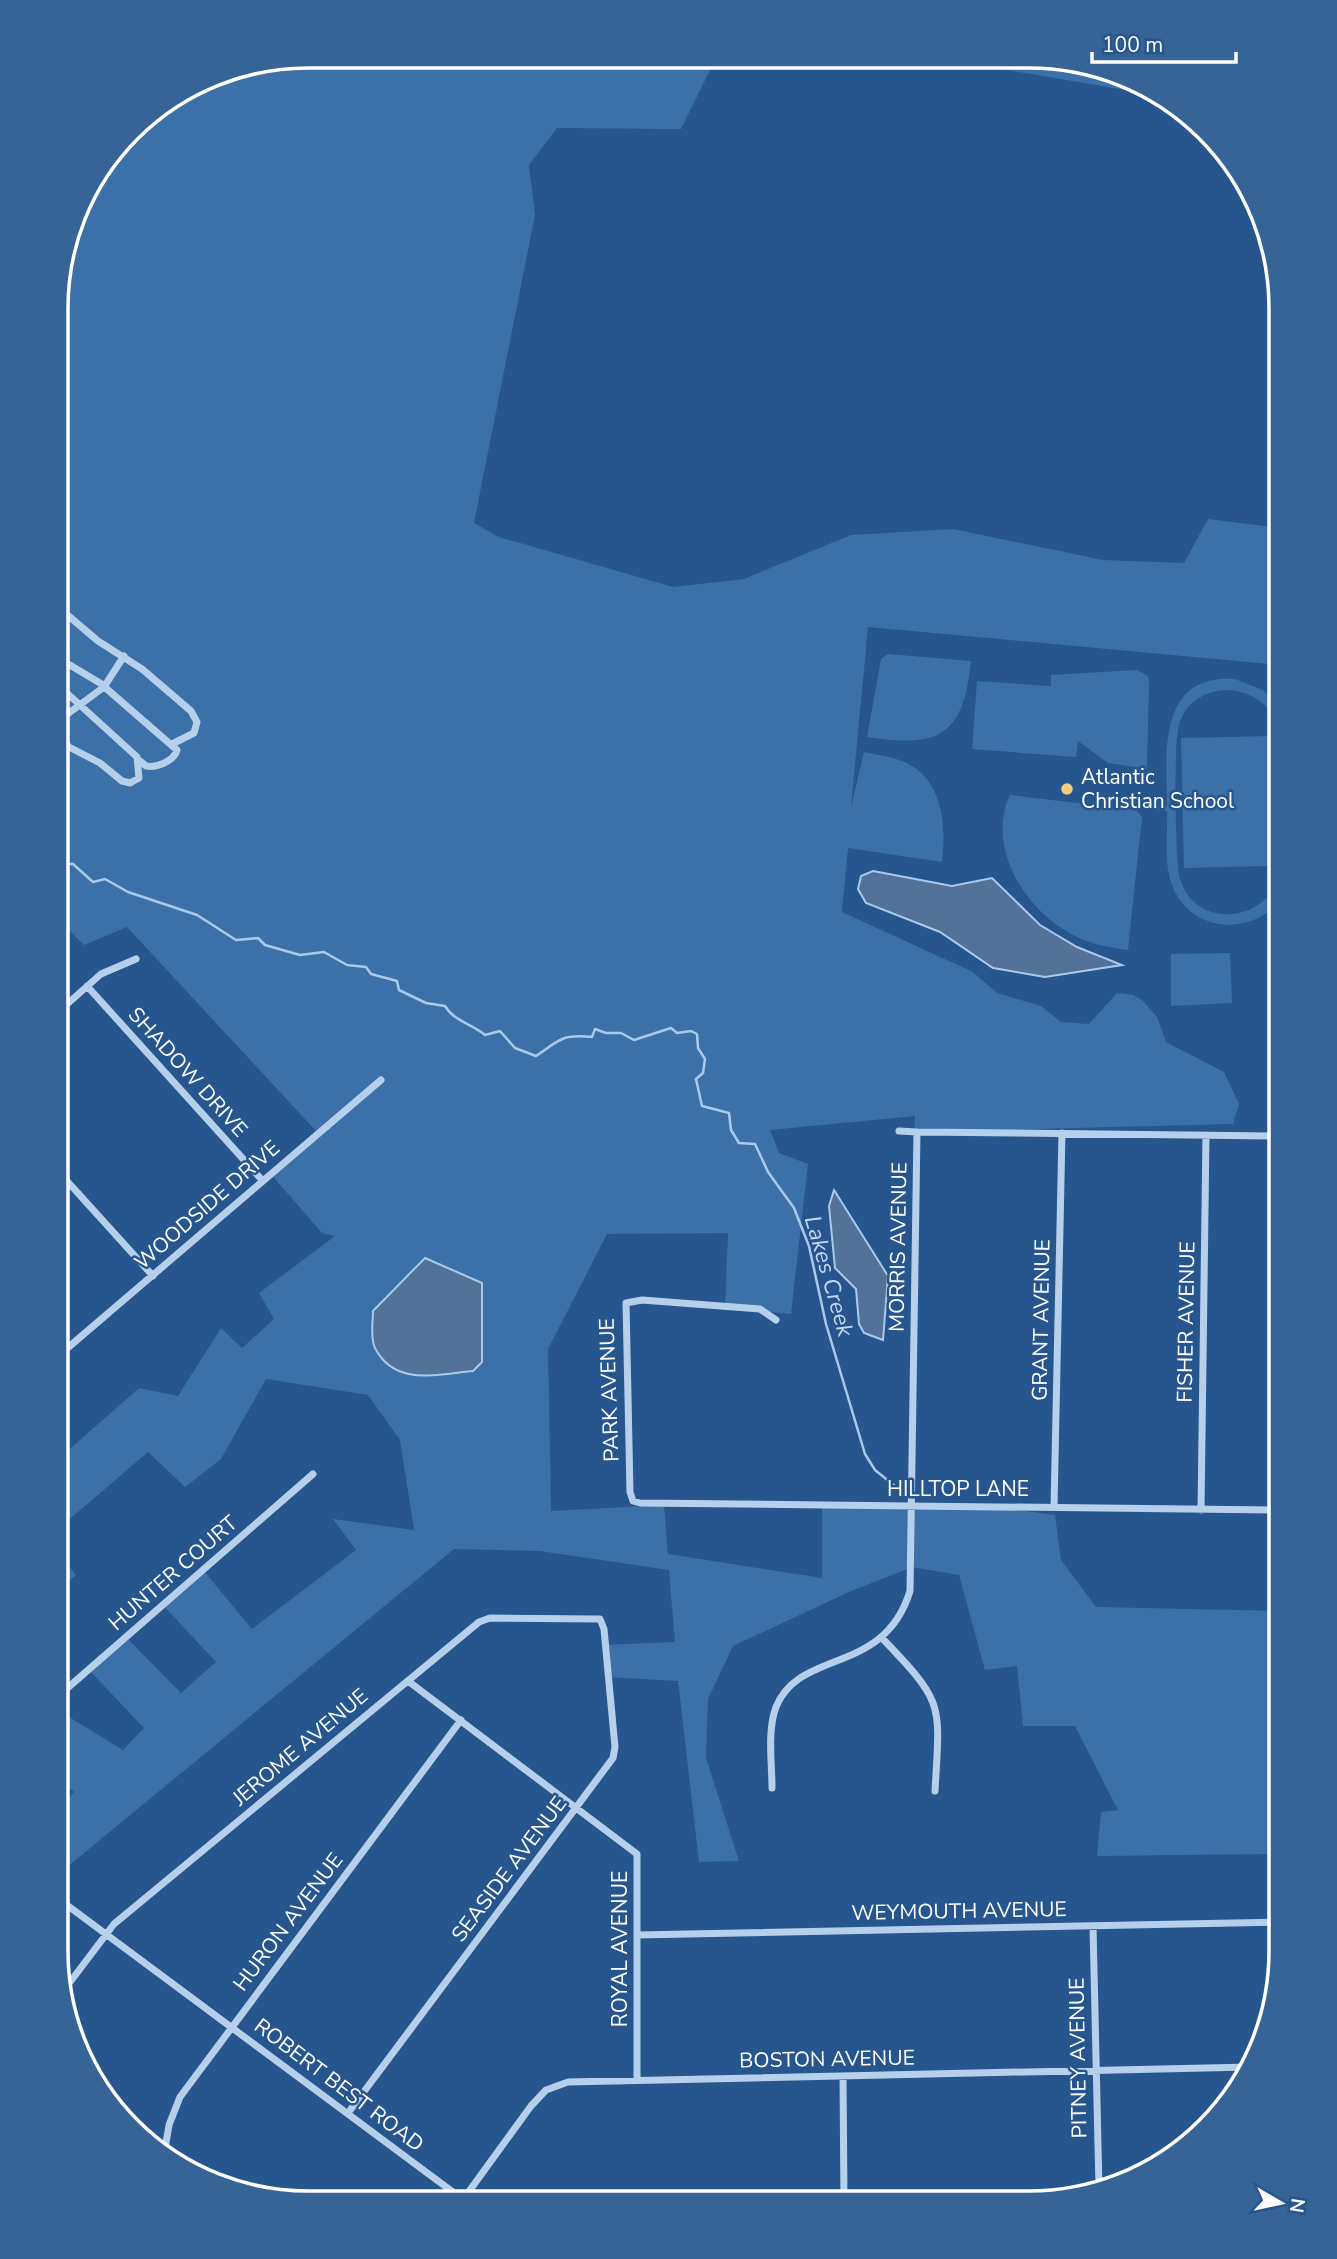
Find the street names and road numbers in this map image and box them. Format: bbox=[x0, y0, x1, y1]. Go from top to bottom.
street label: SHADOW DRIVE bbox=[122, 1001, 254, 1143]
street label: WOODSIDE DRIVE bbox=[128, 1134, 286, 1276]
street label: MORRIS AVENUE bbox=[883, 1162, 913, 1332]
street label: GRANT AVENUE bbox=[1026, 1239, 1056, 1401]
street label: FISHER AVENUE bbox=[1171, 1241, 1201, 1403]
street label: PARK AVENUE bbox=[593, 1318, 625, 1462]
street label: HILLTOP LANE bbox=[887, 1475, 1029, 1503]
street label: HUNTER COURT bbox=[102, 1509, 244, 1637]
street label: JEROME AVENUE bbox=[226, 1682, 374, 1813]
street label: SEASIDE AVENUE bbox=[445, 1790, 573, 1948]
street label: HURON AVENUE bbox=[227, 1847, 349, 1997]
street label: ROYAL AVENUE bbox=[606, 1871, 634, 2027]
street label: WEYMOUTH AVENUE bbox=[851, 1895, 1067, 1927]
street label: PITNEY AVENUE bbox=[1063, 1977, 1093, 2139]
street label: ROBERT BEST ROAD bbox=[248, 2012, 430, 2158]
street label: BOSTON AVENUE bbox=[739, 2043, 915, 2075]

